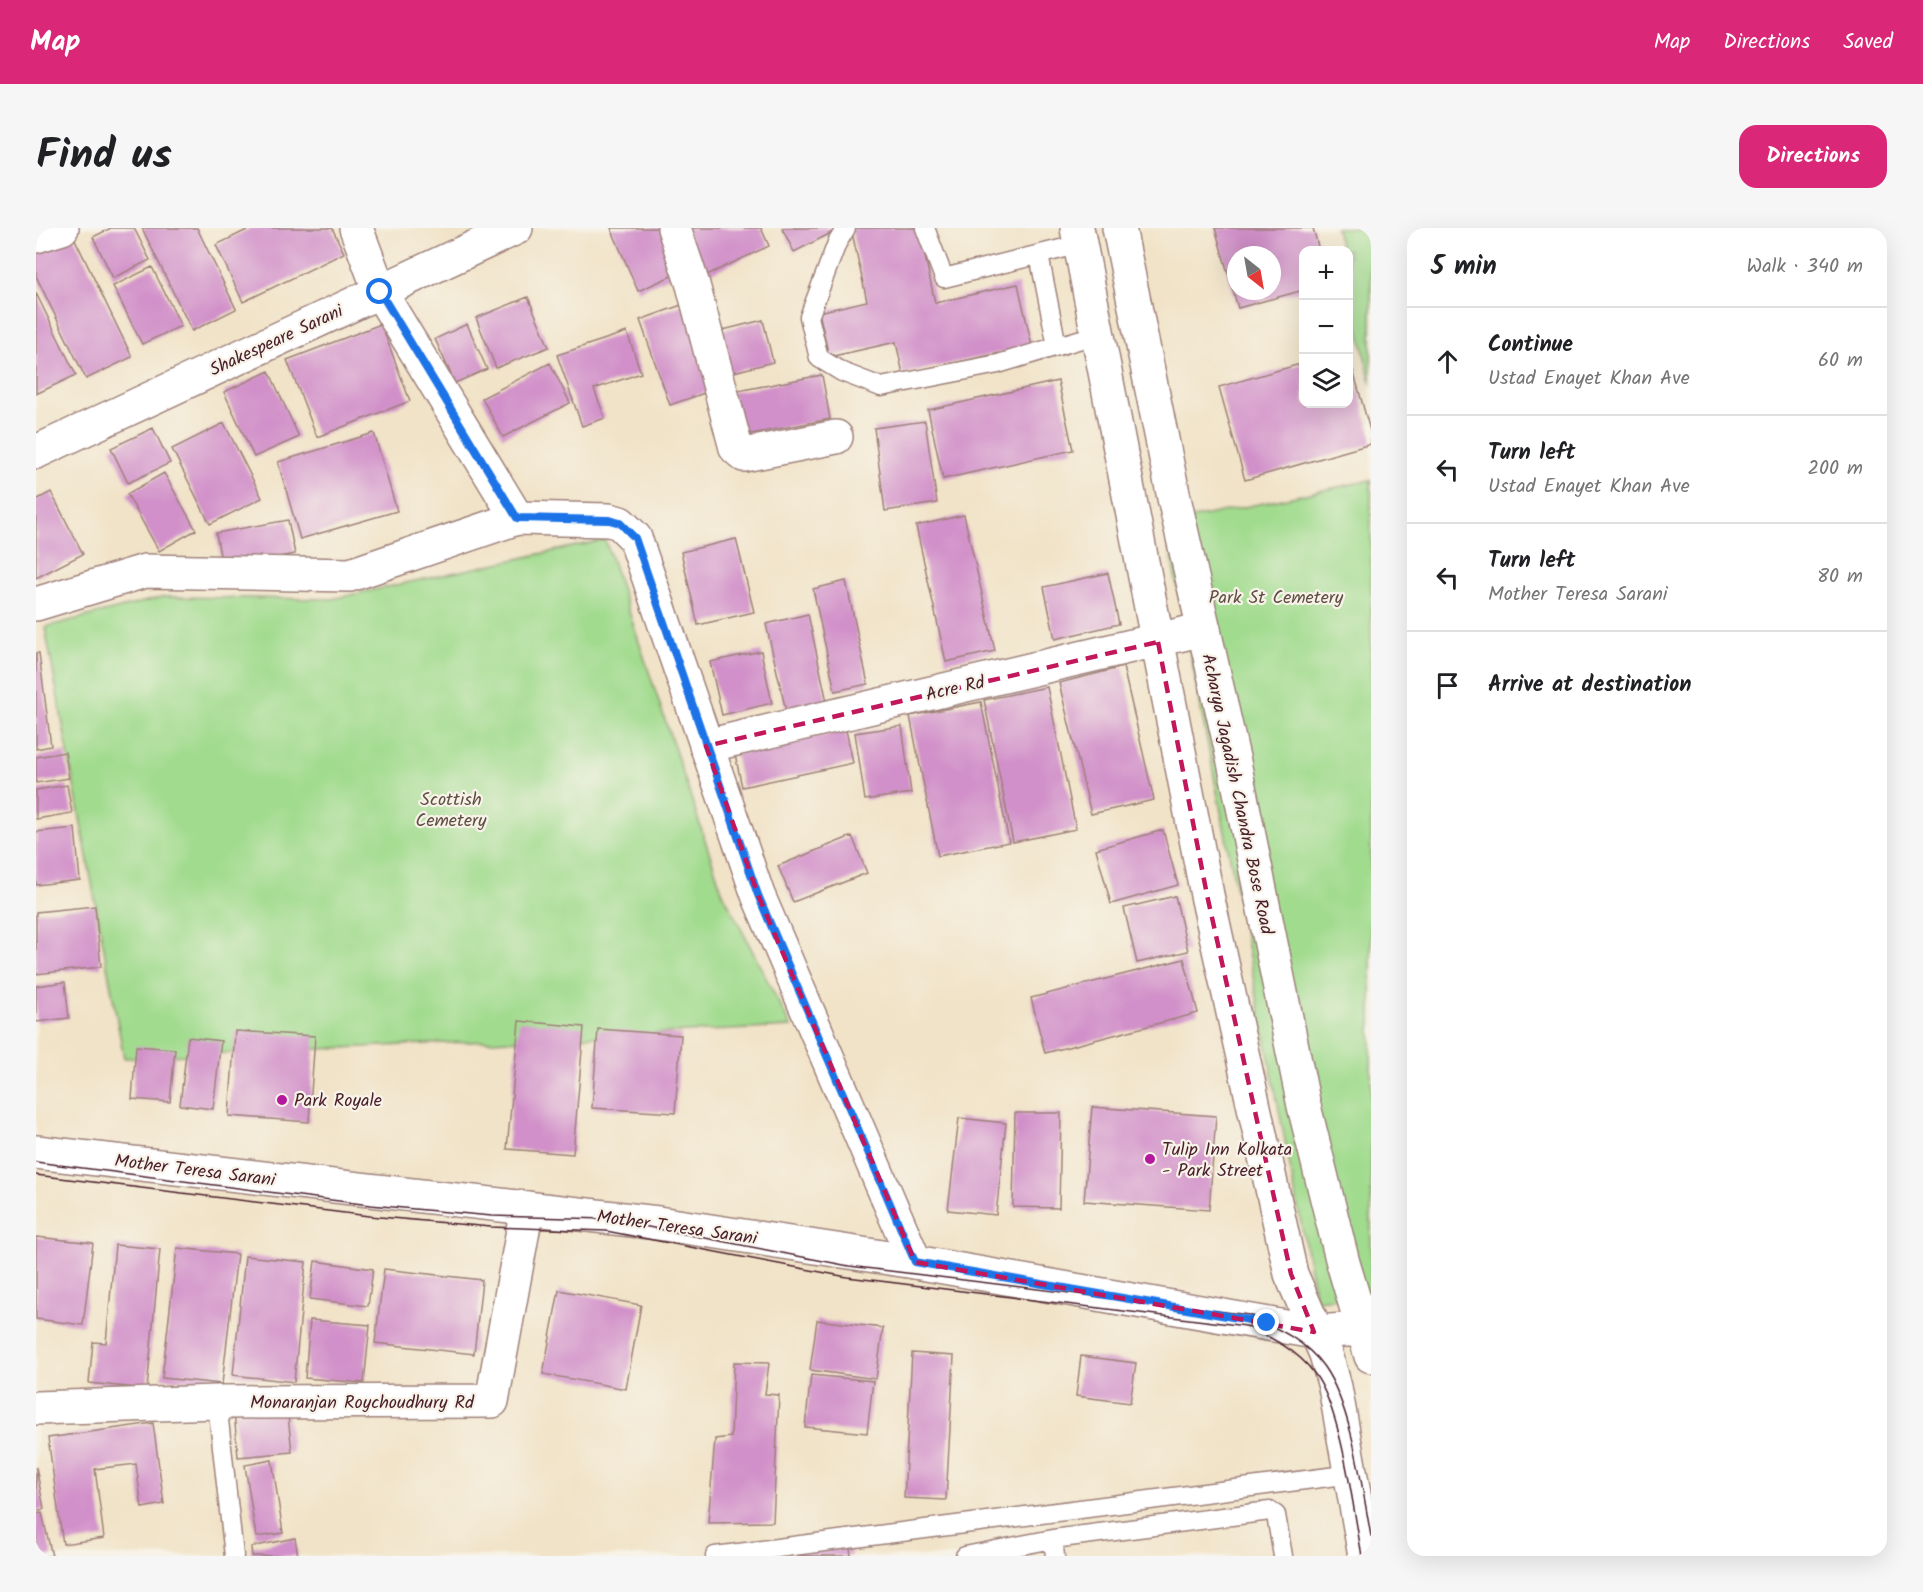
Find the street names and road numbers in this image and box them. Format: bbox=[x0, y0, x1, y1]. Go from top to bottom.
street label: Shakespeare Sarani bbox=[205, 297, 349, 385]
street label: Acharya Jagadish Chandra Bose Road bbox=[1193, 651, 1281, 938]
street label: Acre Rd bbox=[923, 668, 989, 710]
street label: Mother Teresa Sarani bbox=[113, 1147, 278, 1196]
street label: Mother Teresa Sarani bbox=[595, 1203, 760, 1254]
street label: Monaranjan Roychoudhury Rd bbox=[250, 1389, 475, 1418]

